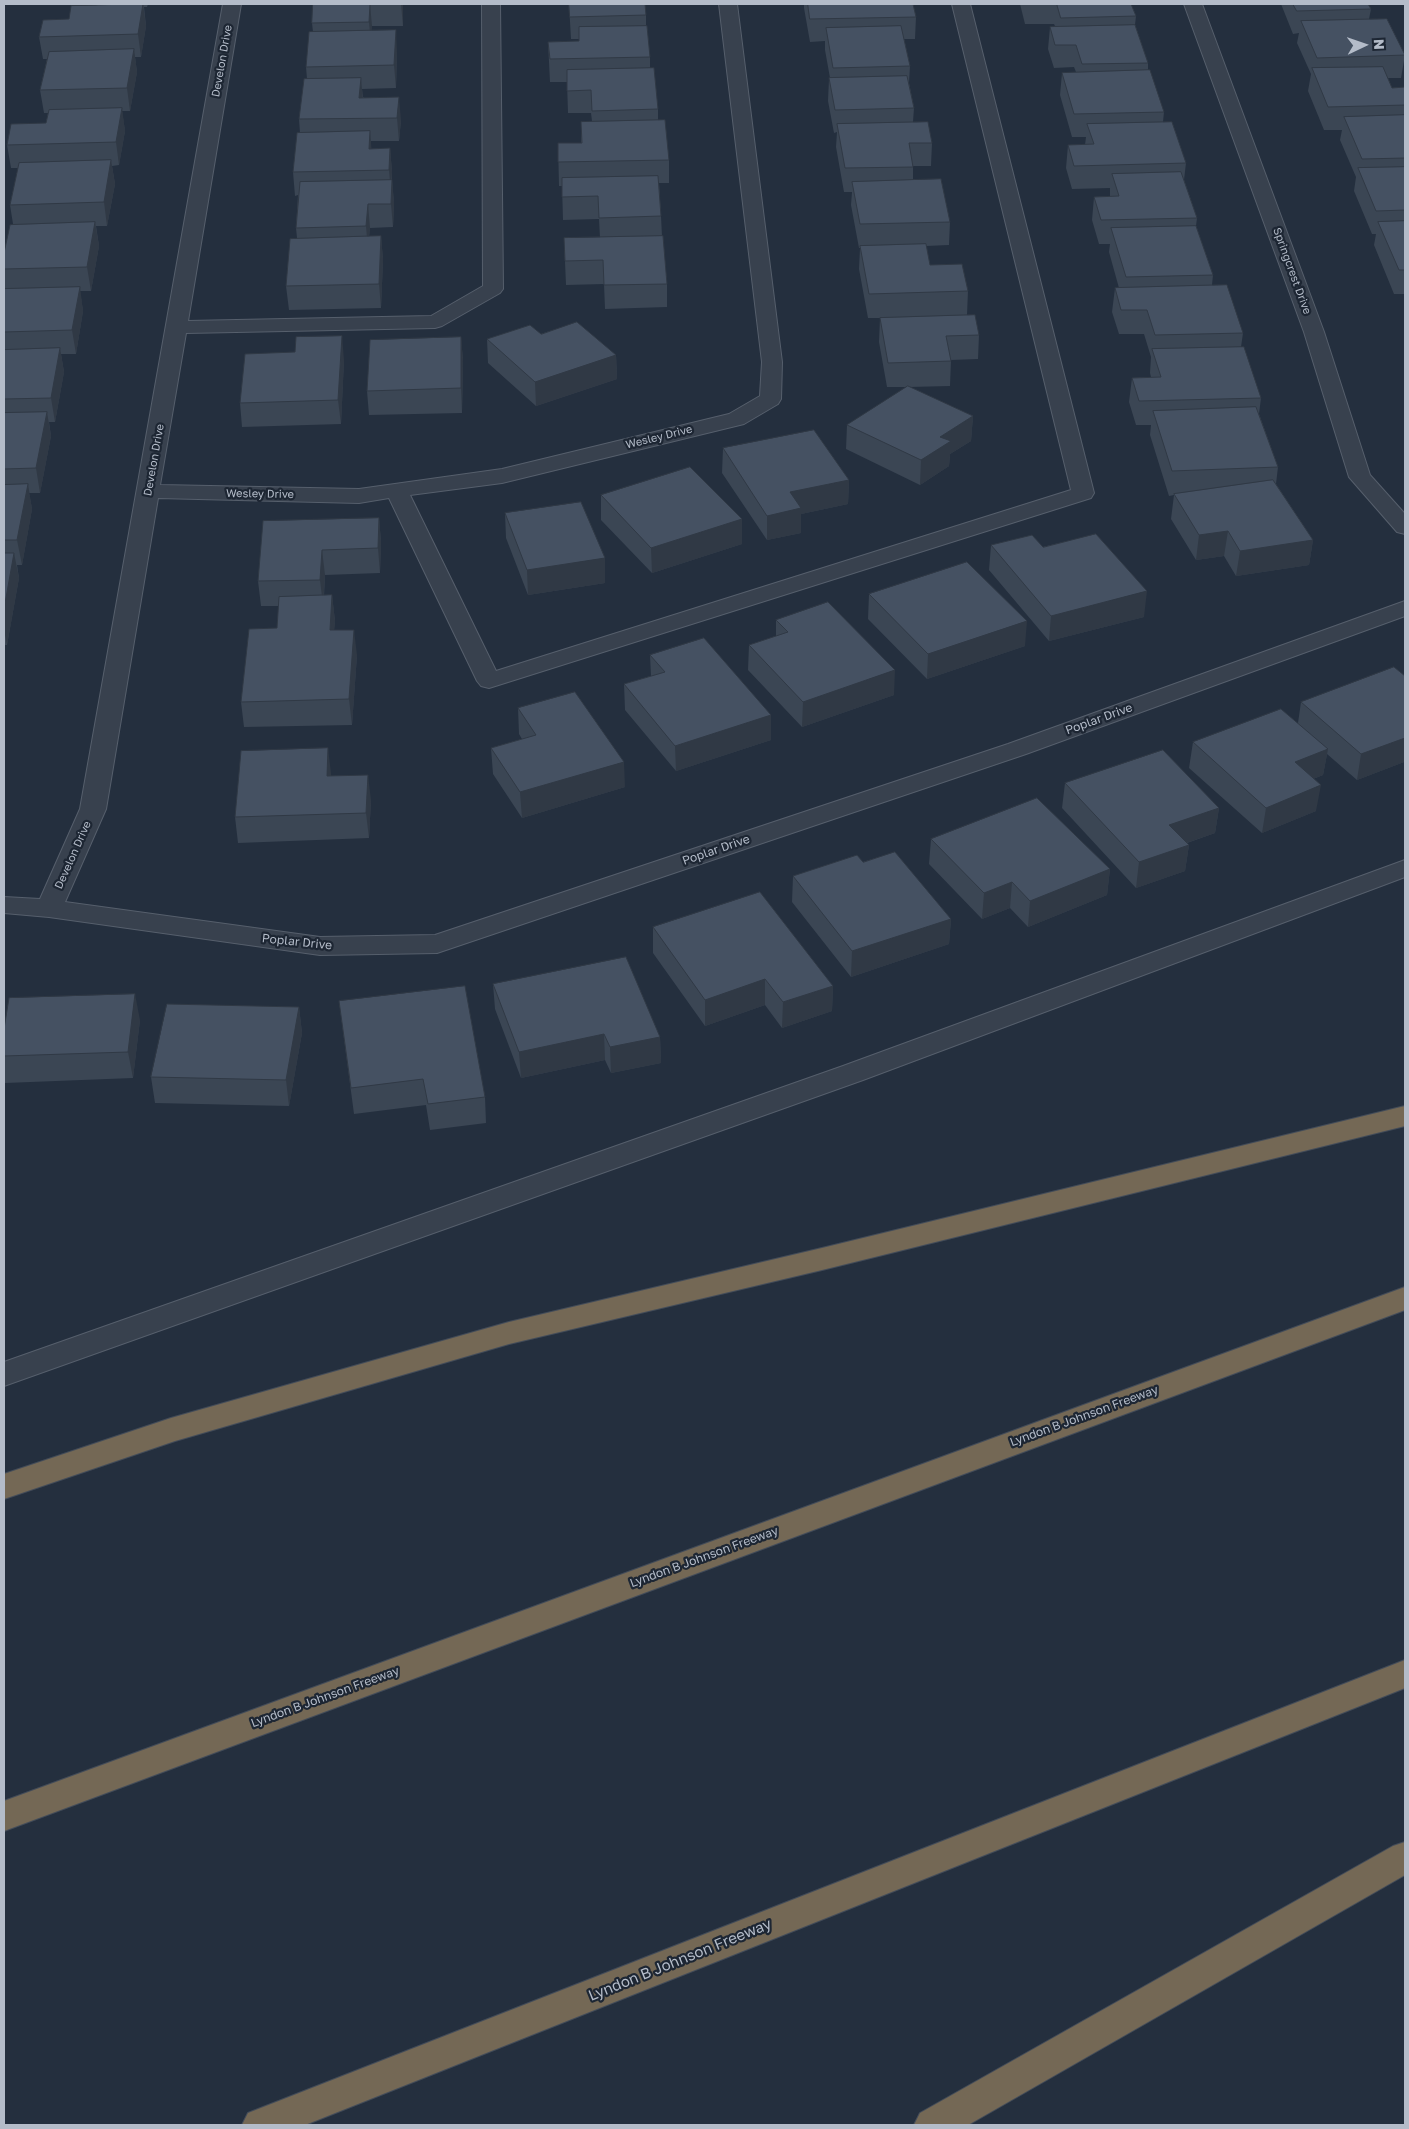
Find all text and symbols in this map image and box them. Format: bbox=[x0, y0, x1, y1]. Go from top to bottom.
north arrow bbox=[1339, 20, 1389, 70]
street label: Develon Drive bbox=[209, 24, 235, 98]
text: N bbox=[1371, 38, 1388, 50]
street label: Springcrest Drive bbox=[1270, 226, 1314, 316]
street label: Wesley Drive bbox=[624, 422, 694, 452]
street label: Develon Drive bbox=[141, 423, 167, 497]
street label: Wesley Drive bbox=[226, 487, 294, 501]
street label: Poplar Drive bbox=[1063, 700, 1135, 738]
street label: Develon Drive bbox=[52, 819, 94, 891]
street label: Poplar Drive bbox=[680, 832, 752, 868]
street label: Poplar Drive bbox=[261, 931, 333, 953]
street label: Lyndon B Johnson Freeway bbox=[1008, 1382, 1160, 1450]
street label: Lyndon B Johnson Freeway bbox=[628, 1523, 780, 1591]
street label: Lyndon B Johnson Freeway bbox=[249, 1663, 401, 1731]
street label: Lyndon B Johnson Freeway bbox=[586, 1915, 774, 2005]

